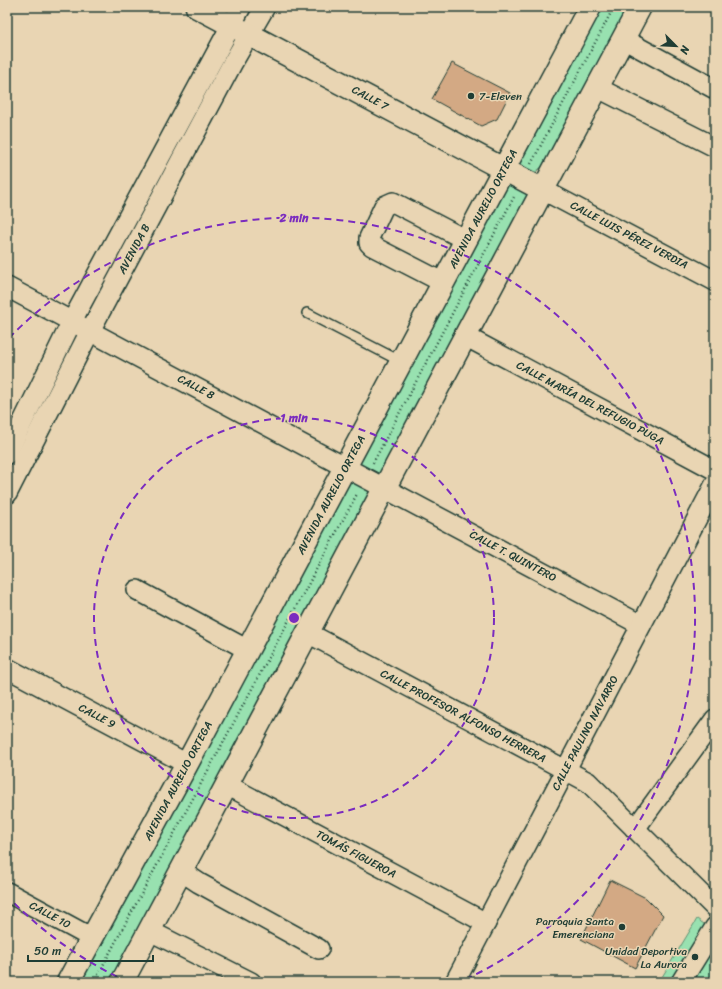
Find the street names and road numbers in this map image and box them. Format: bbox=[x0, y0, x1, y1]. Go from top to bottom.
street label: CALLE 7 bbox=[348, 80, 393, 116]
street label: AVENIDA AURELIO ORTEGA bbox=[443, 146, 523, 273]
street label: CALLE LUIS PÉREZ VERDIA bbox=[567, 196, 691, 274]
street label: AVENIDA B bbox=[112, 220, 155, 278]
street label: CALLE MARÍA DEL REFUGIO PUGA bbox=[513, 356, 667, 450]
street label: CALLE 8 bbox=[174, 369, 218, 405]
street label: AVENIDA AURELIO ORTEGA bbox=[291, 432, 371, 559]
street label: CALLE T. QUINTERO bbox=[466, 525, 560, 587]
street label: CALLE PROFESOR ALFONSO HERRERA bbox=[377, 664, 549, 768]
street label: CALLE PAULINO NAVARRO bbox=[546, 672, 624, 794]
street label: CALLE 9 bbox=[75, 698, 119, 734]
street label: AVENIDA AURELIO ORTEGA bbox=[138, 718, 218, 845]
street label: TOMÁS FIGUEROA bbox=[312, 825, 400, 883]
street label: CALLE 10 bbox=[26, 896, 74, 934]

